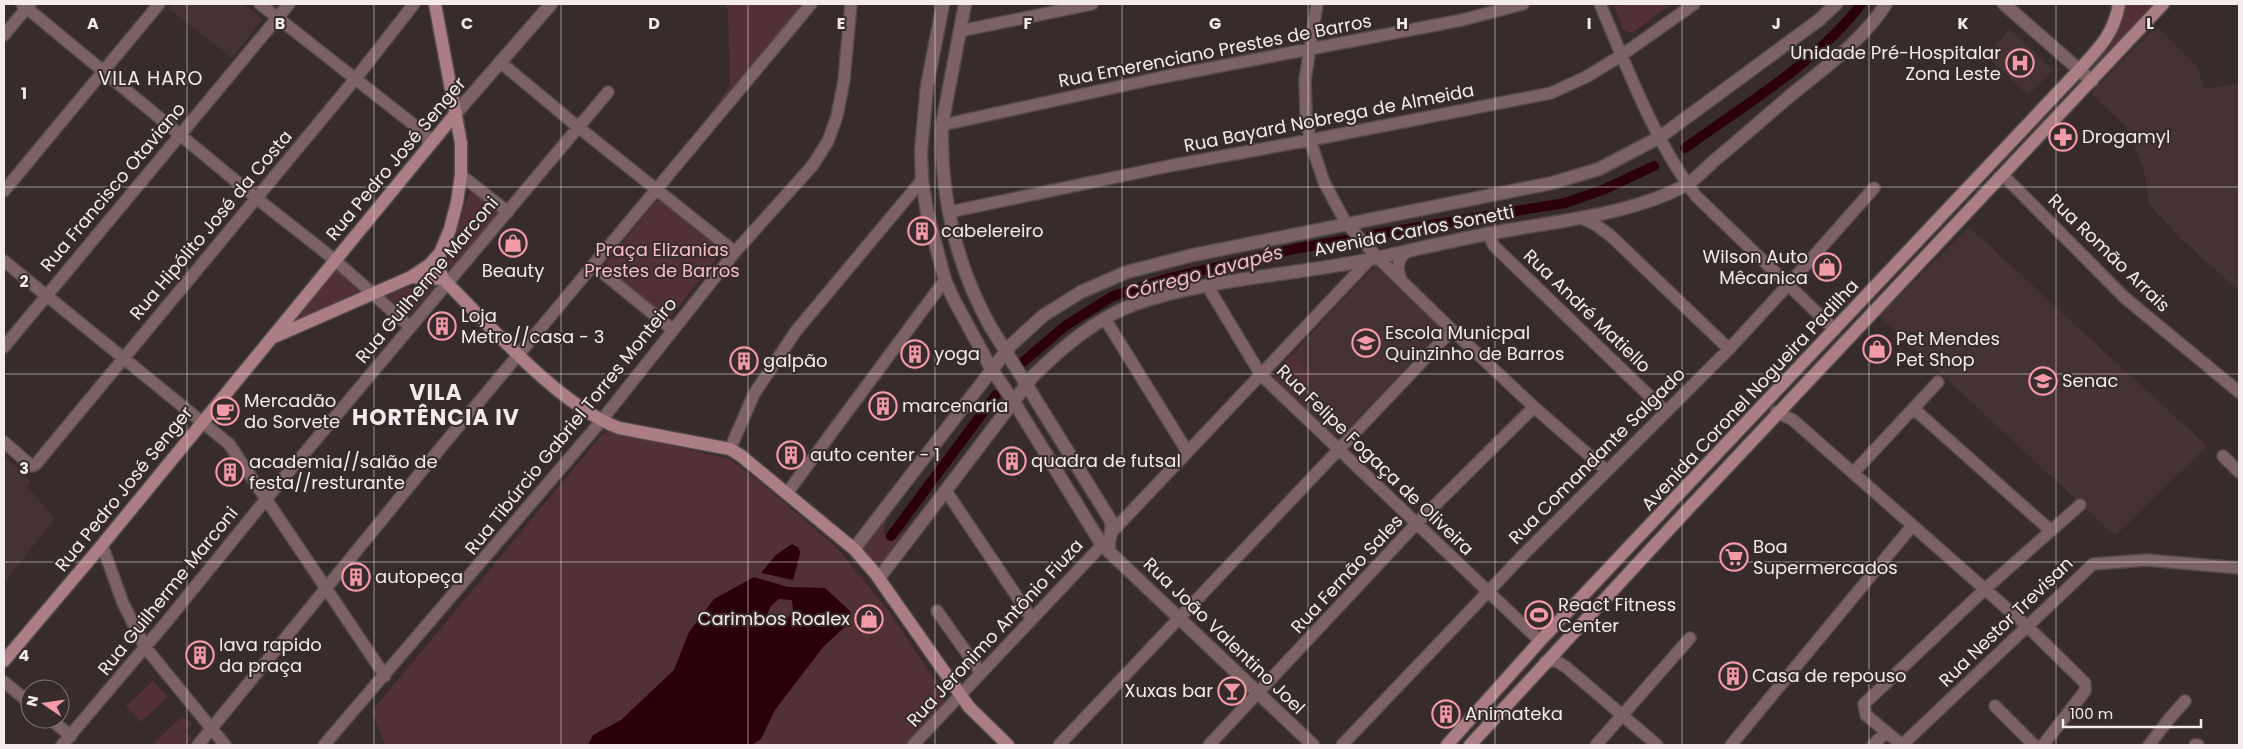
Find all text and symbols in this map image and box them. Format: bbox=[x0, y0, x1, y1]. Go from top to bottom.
street label: Rua Emerenciano Prestes de Barros bbox=[1056, 8, 1374, 93]
text: A bbox=[87, 12, 99, 35]
text: B bbox=[275, 12, 285, 35]
text: C bbox=[461, 12, 473, 35]
text: D bbox=[648, 12, 660, 35]
text: E bbox=[837, 12, 845, 35]
text: F bbox=[1024, 12, 1033, 35]
text: G bbox=[1209, 12, 1221, 35]
text: H bbox=[1396, 12, 1408, 35]
text: I bbox=[1587, 12, 1591, 35]
text: J bbox=[1771, 12, 1781, 35]
text: K bbox=[1957, 12, 1969, 35]
text: L bbox=[2146, 12, 2154, 35]
place label: Unidade Pré-Hospitalar Zona Leste bbox=[1790, 40, 2001, 86]
hospital icon: Unidade Pré-Hospitalar Zona Leste bbox=[2005, 48, 2035, 78]
district label: VILA HARO bbox=[98, 65, 204, 92]
street label: Rua Pedro José Senger bbox=[320, 72, 472, 246]
street label: Rua Bayard Nobrega de Almeida bbox=[1182, 77, 1476, 158]
text: 1 bbox=[21, 82, 27, 105]
street label: Rua Francisco Otaviano bbox=[34, 97, 191, 276]
pharmacy icon: Drogamyl bbox=[2048, 122, 2078, 152]
street label: Rua Hipólito José da Costa bbox=[124, 124, 298, 325]
place label: Drogamyl bbox=[2082, 124, 2170, 149]
street label: Rua Romão Arrais bbox=[2043, 188, 2176, 317]
street label: Rua Guilherme Marconi bbox=[349, 191, 504, 368]
street label: Avenida Carlos Sonetti bbox=[1312, 199, 1516, 262]
building icon: cabelereiro bbox=[907, 216, 937, 246]
place label: cabelereiro bbox=[941, 218, 1044, 243]
shop icon: Beauty bbox=[498, 228, 528, 258]
park label: Praça Elizanias Prestes de Barros bbox=[584, 237, 740, 283]
water label: Córrego Lavapés bbox=[1122, 238, 1286, 307]
street label: Rua André Matiello bbox=[1518, 243, 1657, 378]
place label: Wilson Auto Mêcanica bbox=[1703, 244, 1808, 290]
shop icon: Wilson Auto Mêcanica bbox=[1812, 252, 1842, 282]
place label: Beauty bbox=[482, 258, 544, 283]
text: 2 bbox=[19, 270, 29, 293]
street label: Avenida Coronel Nogueira Padilha bbox=[1635, 273, 1864, 516]
street label: Rua Tibúrcio Gabriel Torres Monteiro bbox=[459, 292, 682, 560]
place label: Loja Metro//casa - 3 bbox=[461, 303, 604, 349]
building icon: Loja Metro//casa - 3 bbox=[427, 311, 457, 341]
place label: Escola Municpal Quinzinho de Barros bbox=[1385, 320, 1564, 366]
place label: Pet Mendes Pet Shop bbox=[1896, 326, 2000, 372]
school or university icon: Escola Municpal Quinzinho de Barros bbox=[1351, 328, 1381, 358]
shop icon: Pet Mendes Pet Shop bbox=[1862, 334, 1892, 364]
building icon: yoga bbox=[900, 339, 930, 369]
place label: yoga bbox=[934, 341, 980, 366]
building icon: galpão bbox=[729, 346, 759, 376]
place label: galpão bbox=[763, 348, 828, 373]
street label: Rua Felipe Fogaça de Oliveira bbox=[1271, 359, 1479, 561]
street label: Rua Comandante Salgado bbox=[1503, 362, 1691, 550]
school or university icon: Senac bbox=[2028, 366, 2058, 396]
place label: Senac bbox=[2062, 368, 2118, 393]
district label: VILA HORTÊNCIA IV bbox=[352, 377, 520, 433]
place label: Mercadão do Sorvete bbox=[244, 388, 340, 434]
building icon: marcenaria bbox=[868, 391, 898, 421]
place label: marcenaria bbox=[902, 393, 1009, 418]
cafe icon: Mercadão do Sorvete bbox=[210, 396, 240, 426]
street label: Rua Pedro José Senger bbox=[49, 401, 198, 577]
building icon: auto center - 1 bbox=[776, 440, 806, 470]
place label: auto center - 1 bbox=[810, 442, 940, 467]
building icon: quadra de futsal bbox=[997, 446, 1027, 476]
place label: quadra de futsal bbox=[1031, 448, 1181, 473]
place label: academia//salão de festa//resturante bbox=[249, 449, 438, 495]
text: 3 bbox=[19, 457, 29, 480]
building icon: academia//salão de festa//resturante bbox=[215, 457, 245, 487]
street label: Rua Guilherme Marconi bbox=[92, 501, 244, 680]
street label: Rua Fernão Sales bbox=[1285, 509, 1408, 639]
street label: Rua Jeronimo Antônio Fiuza bbox=[901, 533, 1089, 732]
place label: Boa Supermercados bbox=[1753, 534, 1898, 580]
supermarket icon: Boa Supermercados bbox=[1719, 542, 1749, 572]
street label: Rua Nestor Trevisan bbox=[1933, 551, 2078, 692]
street label: Rua João Valentino Joel bbox=[1138, 552, 1311, 720]
building icon: autopeça bbox=[341, 562, 371, 592]
place label: autopeça bbox=[375, 564, 463, 589]
place label: React Fitness Center bbox=[1558, 592, 1676, 638]
sports icon: React Fitness Center bbox=[1524, 600, 1554, 630]
shop icon: Carimbos Roalex bbox=[854, 604, 884, 634]
place label: Carimbos Roalex bbox=[698, 606, 850, 631]
place label: lava rapido da praça bbox=[219, 632, 322, 678]
building icon: lava rapido da praça bbox=[185, 640, 215, 670]
text: 4 bbox=[19, 644, 30, 667]
building icon: Casa de repouso bbox=[1718, 661, 1748, 691]
place label: Casa de repouso bbox=[1752, 663, 1907, 688]
bar icon: Xuxas bar bbox=[1217, 676, 1247, 706]
place label: Xuxas bar bbox=[1124, 678, 1213, 703]
north arrow bbox=[20, 679, 70, 729]
text: N bbox=[21, 694, 43, 708]
scale bar bbox=[2063, 696, 2200, 728]
building icon: Animateka bbox=[1431, 699, 1461, 729]
place label: Animateka bbox=[1465, 701, 1563, 726]
text: 100 m bbox=[2070, 703, 2113, 724]

